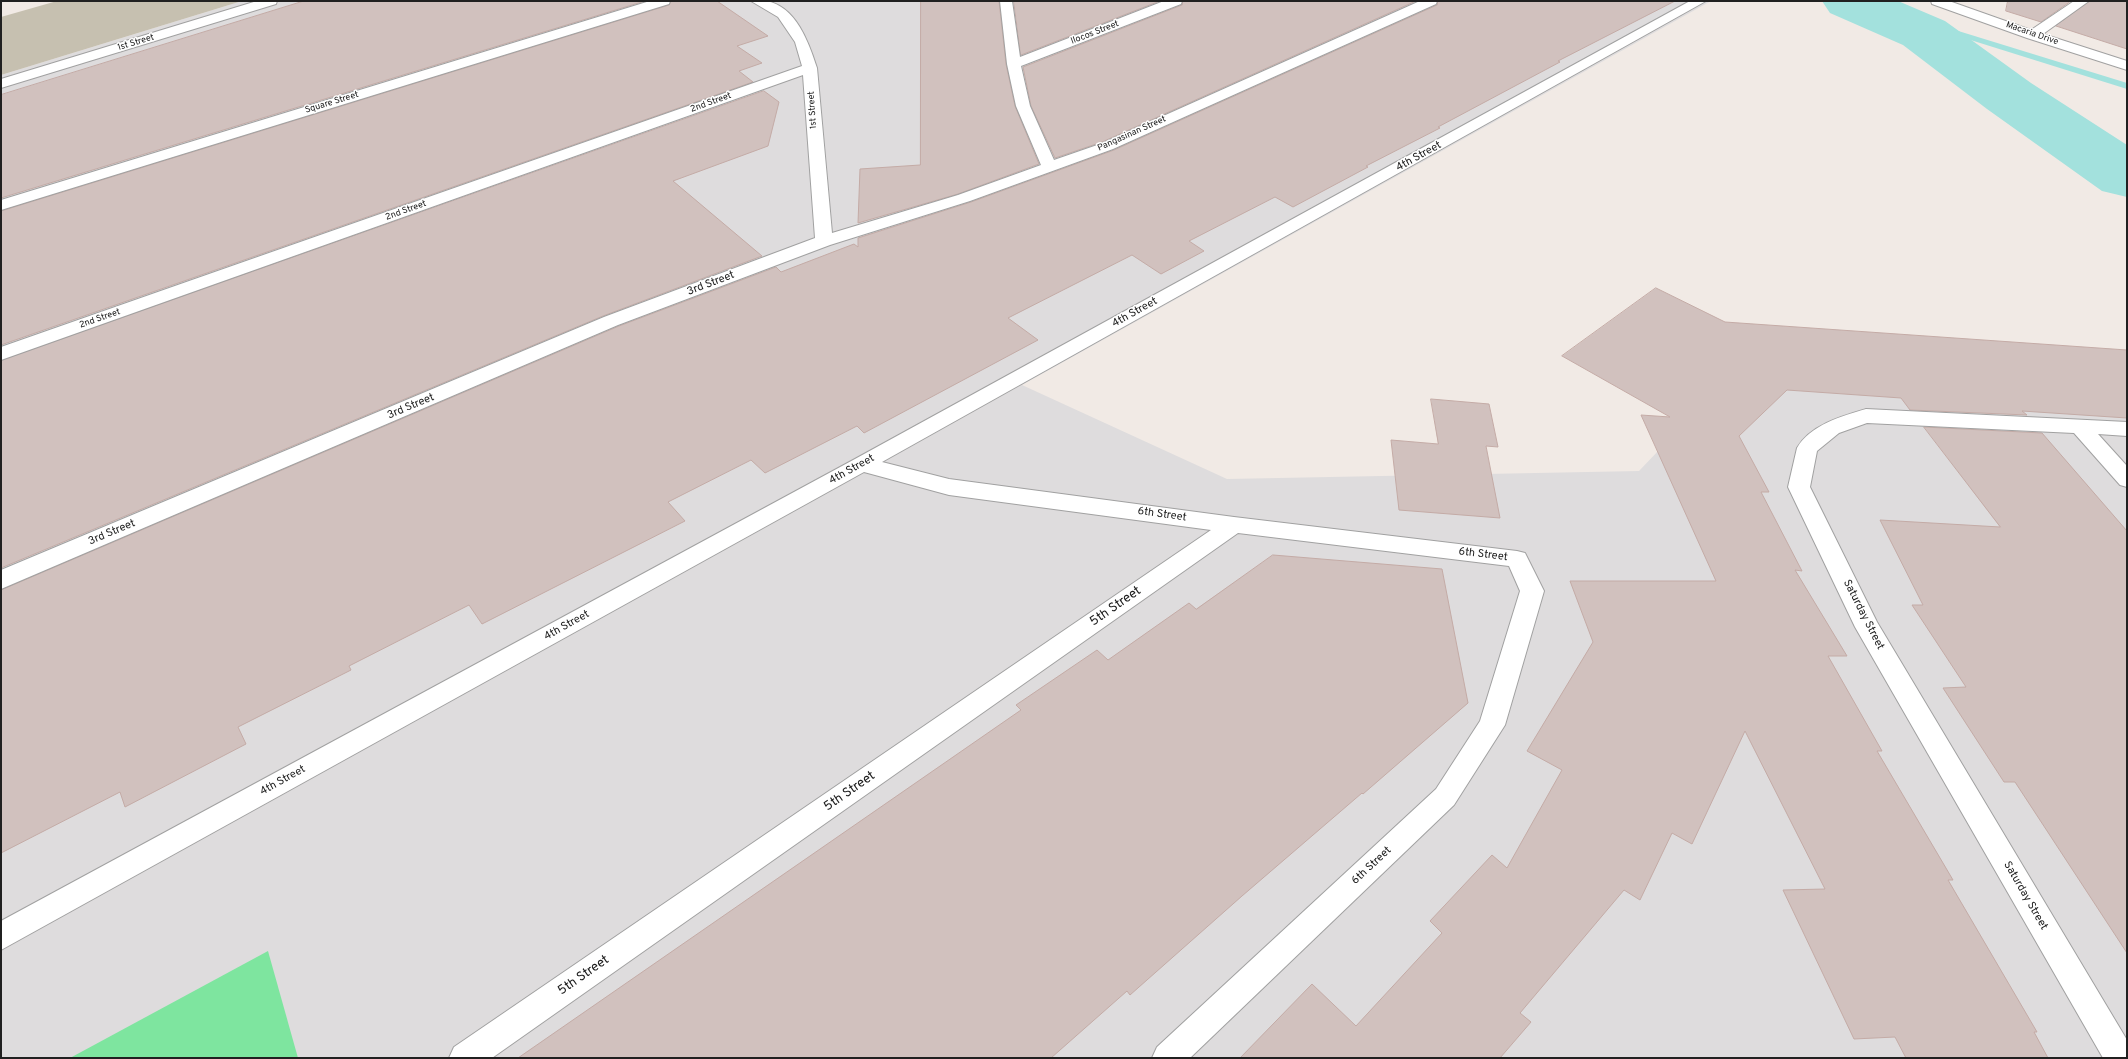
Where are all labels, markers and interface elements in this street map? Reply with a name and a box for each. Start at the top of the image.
street label: Ilocos Street [1069,19,1121,47]
street label: Macaria Drive [2004,20,2060,48]
street label: 1st Street [116,32,156,54]
street label: Square Street [304,90,360,116]
street label: 2nd Street [689,91,733,115]
street label: 1st Street [806,91,820,129]
street label: Pangasinan Street [1096,114,1168,154]
street label: 4th Street [1394,139,1444,175]
street label: 2nd Street [384,199,428,223]
street label: 3rd Street [685,269,737,299]
street label: 4th Street [1110,295,1160,331]
street label: 2nd Street [78,307,122,331]
street label: 3rd Street [386,391,436,423]
street label: 4th Street [827,452,877,488]
street label: 6th Street [1137,505,1187,525]
street label: 3rd Street [87,517,137,549]
street label: 6th Street [1458,545,1508,565]
street label: Saturday Street [1840,578,1886,652]
street label: 5th Street [1087,584,1145,630]
street label: 4th Street [542,608,592,644]
street label: 4th Street [258,763,308,799]
street label: 5th Street [821,769,879,815]
street label: 6th Street [1349,844,1395,888]
street label: Saturday Street [2000,859,2050,933]
street label: 5th Street [555,953,613,999]

